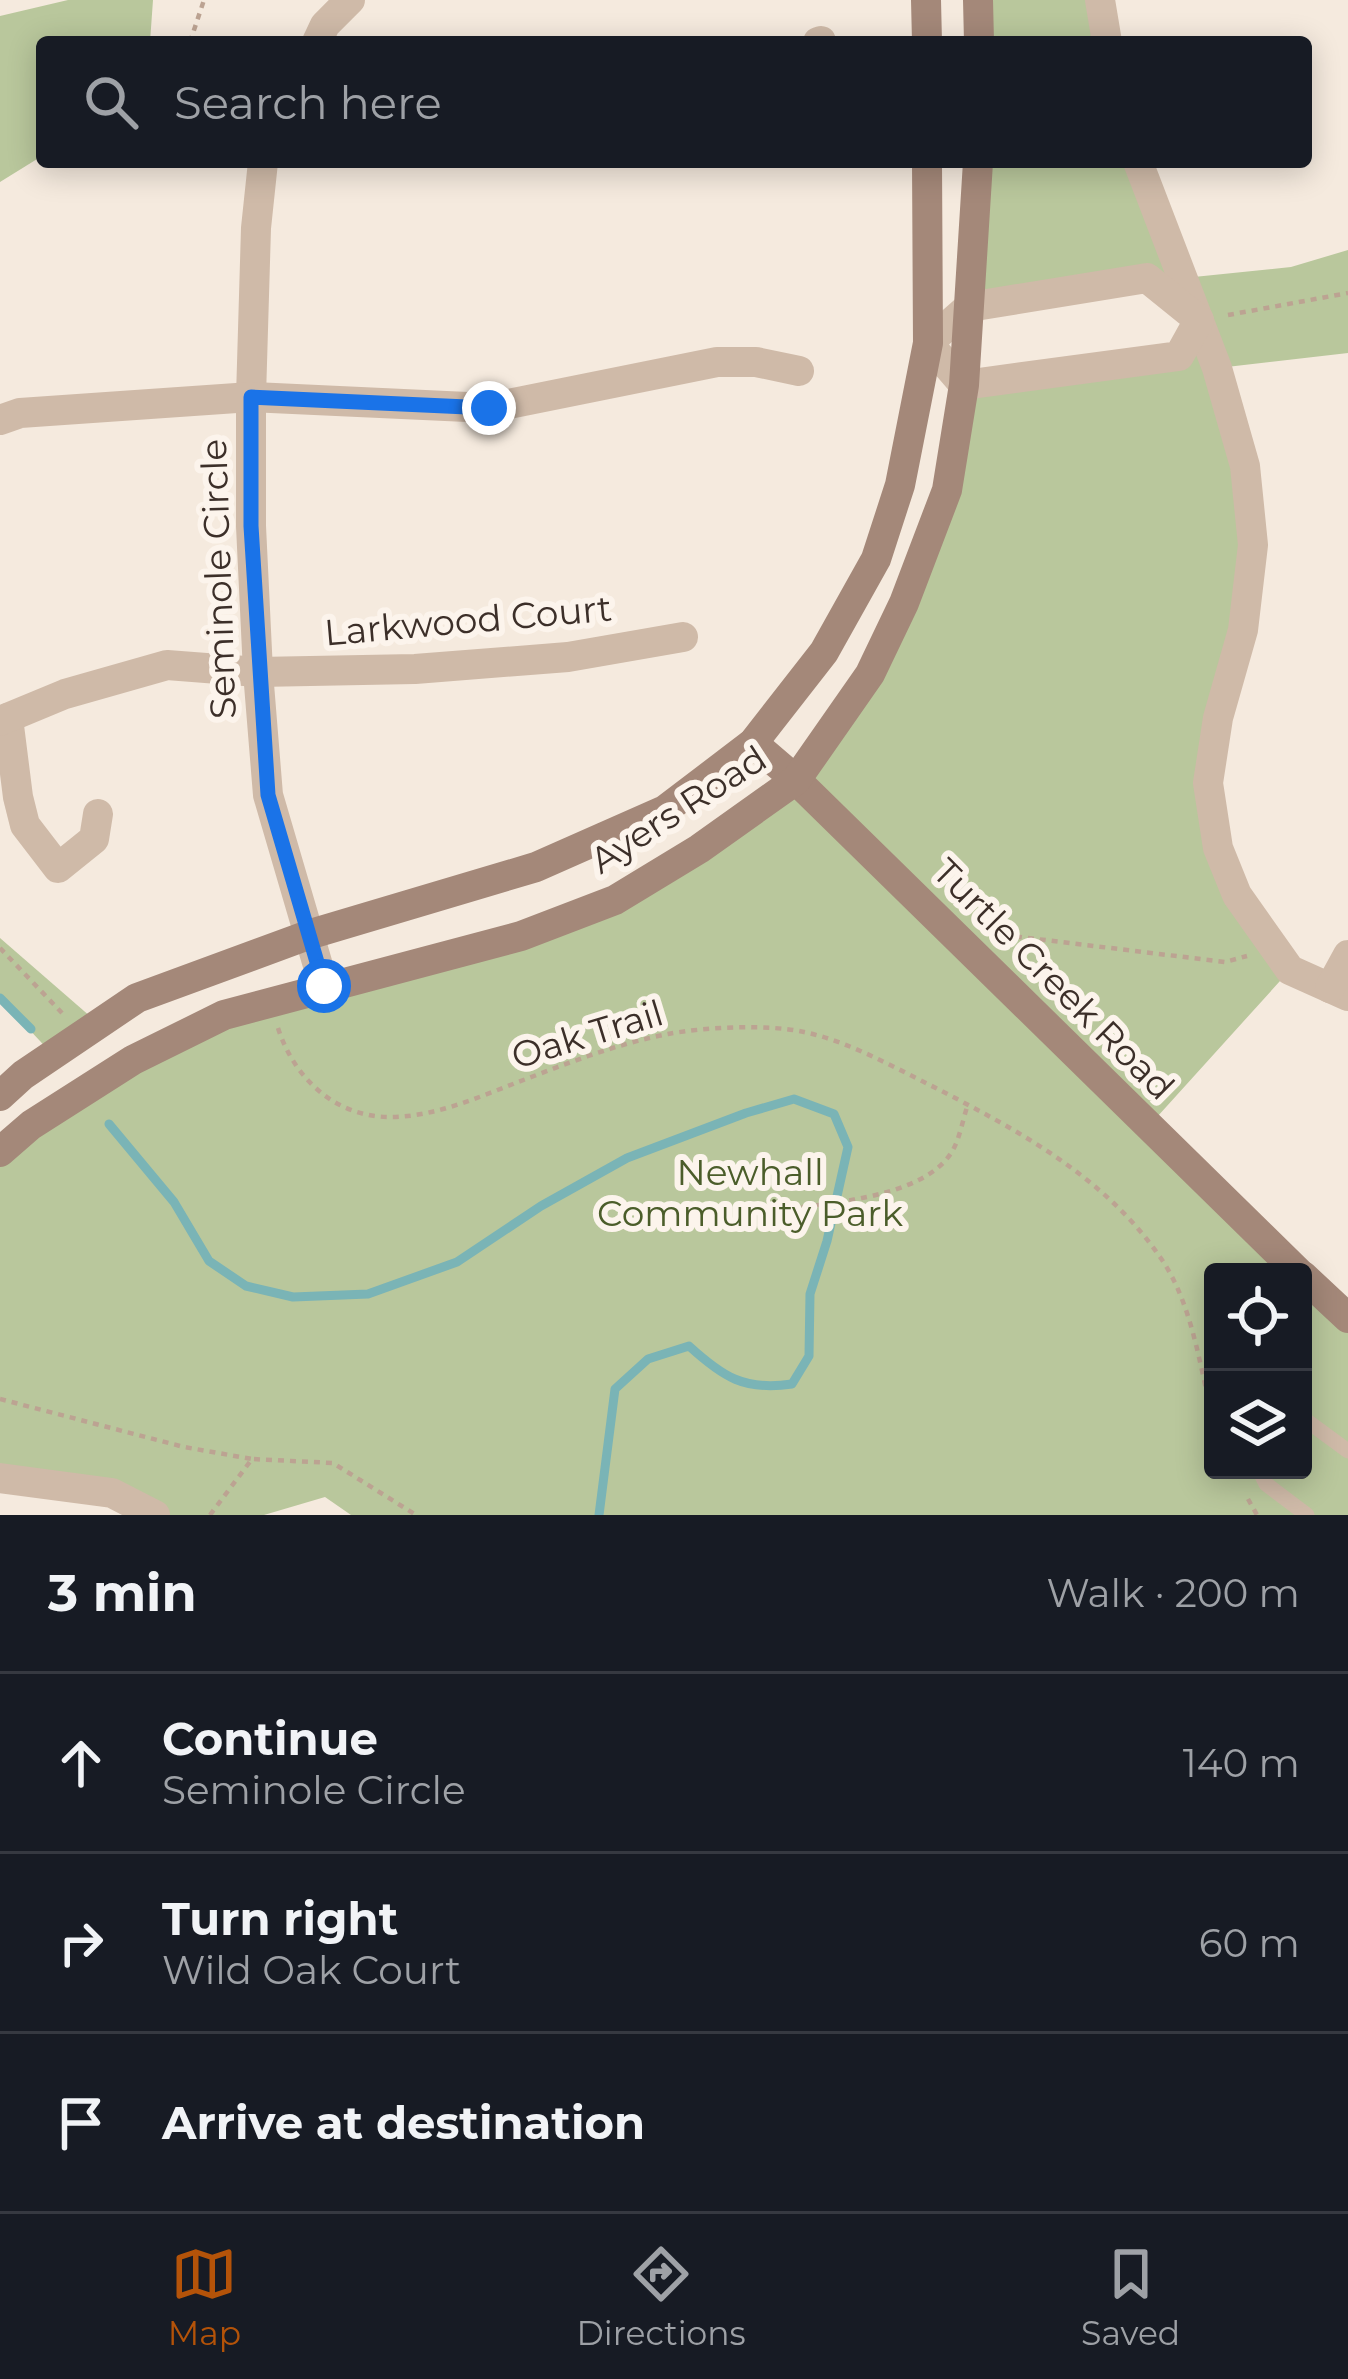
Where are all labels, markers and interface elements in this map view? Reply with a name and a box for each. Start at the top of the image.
search box [36,36,1312,168]
icon: search [78,69,144,135]
text: Search here [174,75,442,130]
route end [462,381,516,435]
street label: Seminole Circle [191,438,245,720]
street label: Larkwood Court [322,586,614,654]
street label: Ayers Road [582,736,774,882]
street label: Turtle Creek Road [924,849,1184,1109]
route start [297,959,351,1013]
street label: Oak Trail [506,990,668,1078]
park label: Newhall Community Park [597,1150,904,1235]
map controls [1204,1263,1312,1479]
button: locate [1204,1263,1312,1371]
button: layers [1204,1371,1312,1479]
text: 3 min [48,1562,197,1624]
text: Walk · 200 m [1046,1569,1300,1617]
text: Continue [162,1711,378,1766]
icon: ahead [48,1730,114,1796]
text: 140 m [1183,1739,1300,1787]
text: Seminole Circle [162,1766,465,1814]
text: Turn right [162,1891,398,1946]
icon: right [48,1910,114,1976]
text: 60 m [1199,1919,1300,1967]
text: Wild Oak Court [162,1946,461,1994]
icon: arrive [48,2090,114,2156]
text: Arrive at destination [162,2095,645,2150]
tab: Map [168,2241,241,2353]
tab: Directions [577,2241,746,2353]
tab: Saved [1081,2241,1180,2353]

